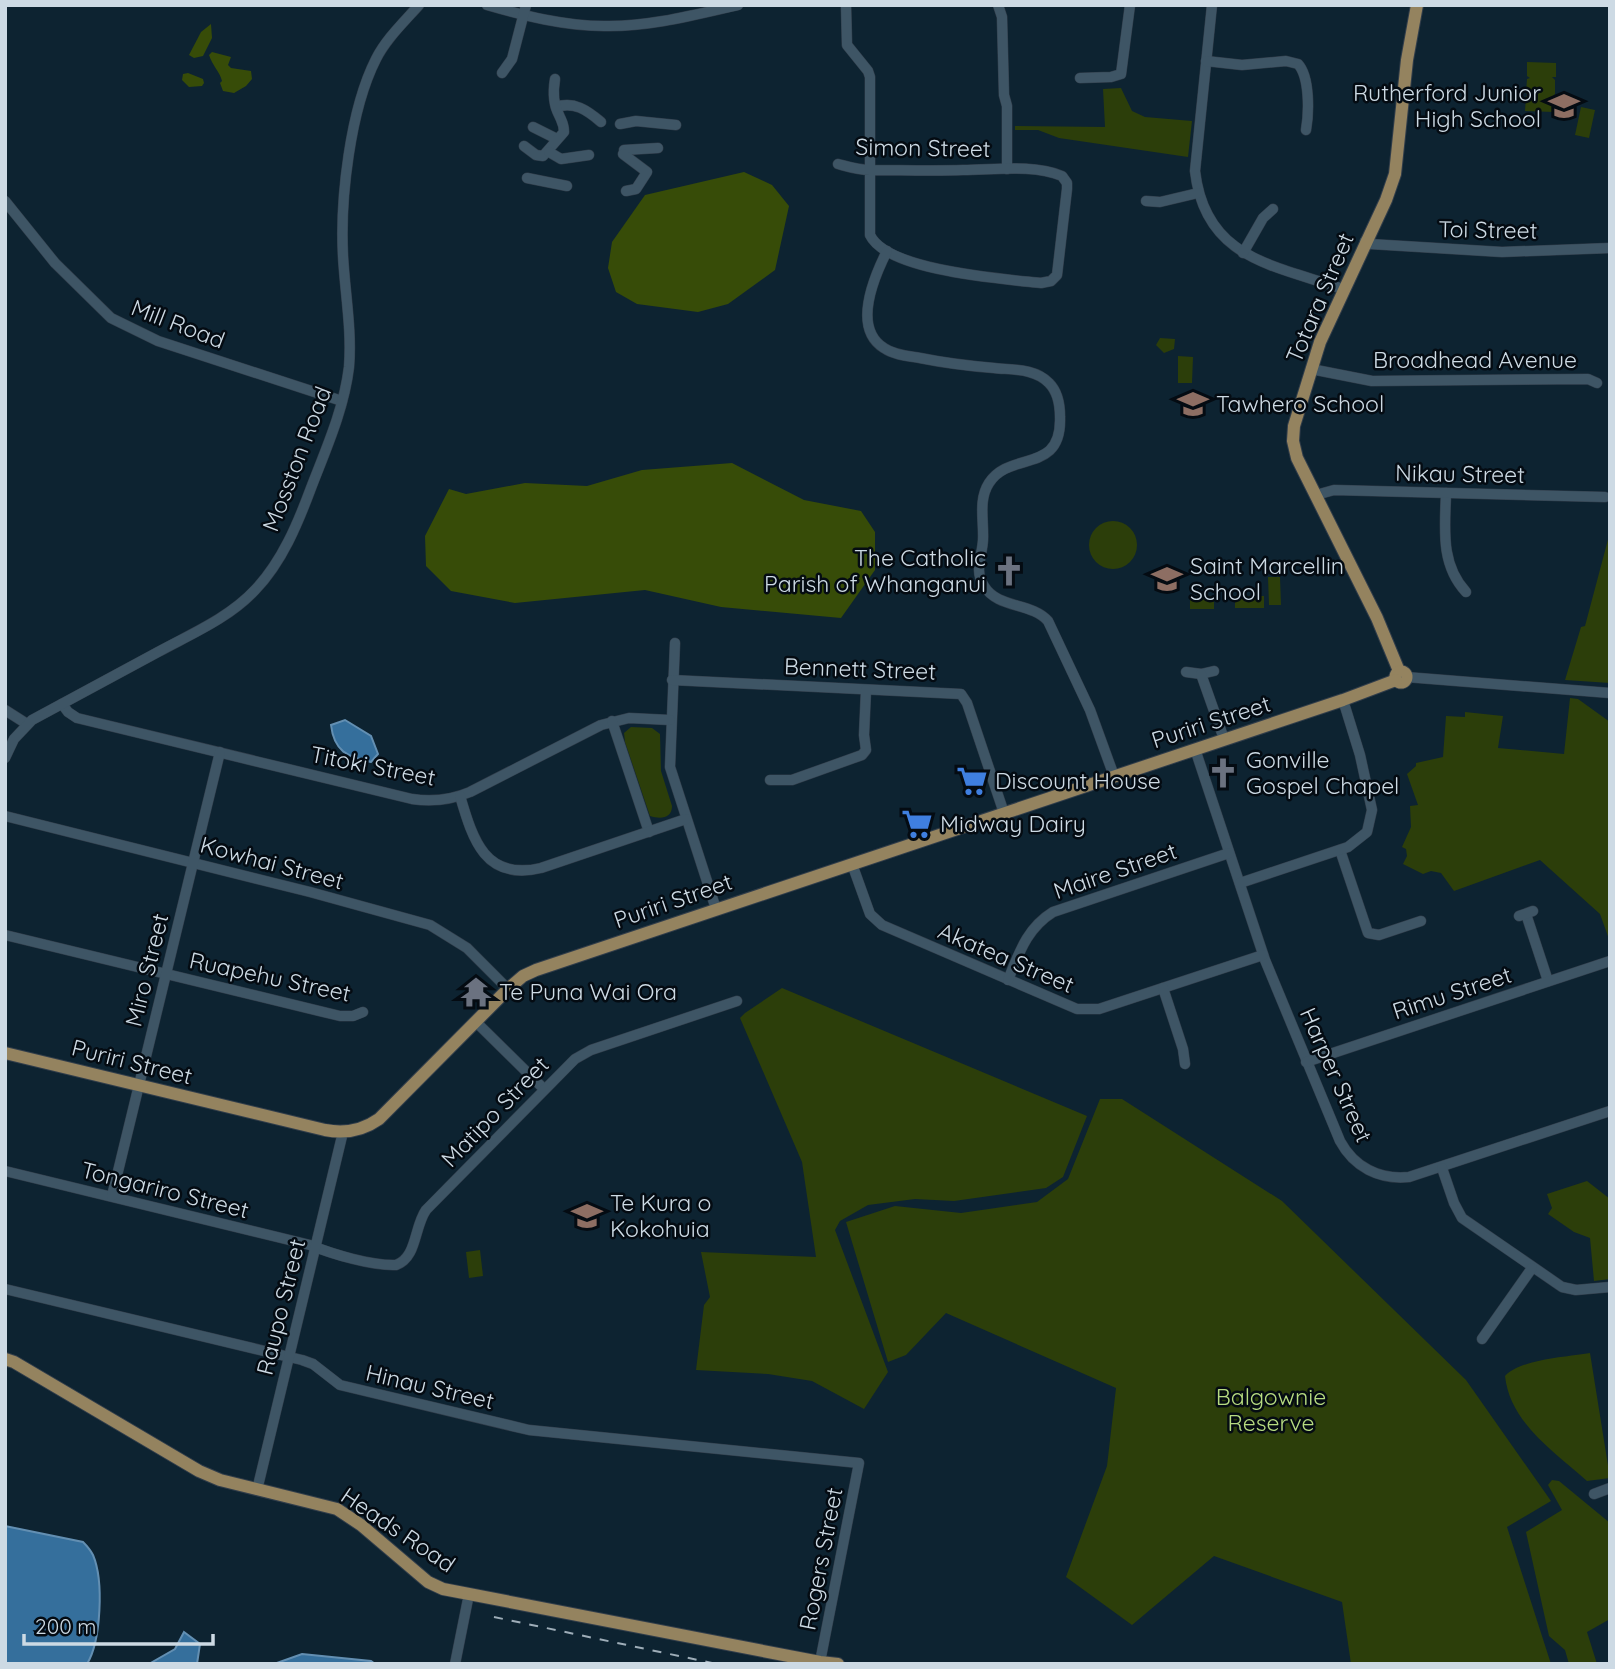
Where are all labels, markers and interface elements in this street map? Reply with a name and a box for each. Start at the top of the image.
place label: Rutherford Junior High School [1353,78,1541,133]
school or university icon: Rutherford Junior High School [1547,89,1581,123]
street label: Simon Street [855,132,991,163]
street label: Toi Street [1438,214,1538,245]
street label: Totara Street [1279,228,1360,367]
street label: Mill Road [127,292,229,355]
street label: Broadhead Avenue [1373,345,1577,374]
street label: Mosston Road [256,382,337,535]
school or university icon: Tawhero School [1176,387,1210,421]
place label: Tawhero School [1216,389,1384,418]
street label: Nikau Street [1395,458,1525,489]
place label: The Catholic Parish of Whanganui [764,543,986,598]
place label: Saint Marcellin School [1190,551,1344,606]
church icon: The Catholic Parish of Whanganui [992,554,1026,588]
school or university icon: Saint Marcellin School [1150,562,1184,596]
street label: Bennett Street [783,651,937,686]
street label: Puriri Street [1148,689,1274,754]
street label: Titoki Street [308,739,438,792]
place label: Gonville Gospel Chapel [1246,745,1399,800]
church icon: Gonville Gospel Chapel [1206,756,1240,790]
supermarket icon: Discount House [955,764,989,798]
place label: Discount House [995,766,1161,795]
supermarket icon: Midway Dairy [900,807,934,841]
place label: Midway Dairy [940,809,1086,838]
street label: Kowhai Street [197,829,347,896]
street label: Maire Street [1049,836,1180,905]
street label: Puriri Street [610,867,736,934]
street label: Miro Street [118,910,175,1029]
street label: Akatea Street [934,916,1079,999]
street label: Ruapehu Street [187,945,354,1008]
street label: Rimu Street [1389,960,1515,1025]
temple icon: Te Puna Wai Ora [459,975,493,1009]
place label: Te Puna Wai Ora [499,977,677,1006]
street label: Harper Street [1294,1003,1379,1147]
street label: Puriri Street [69,1033,196,1091]
street label: Matipo Street [435,1050,555,1173]
street label: Tongariro Street [78,1155,252,1224]
place label: Te Kura o Kokohuia [610,1188,711,1243]
school or university icon: Te Kura o Kokohuia [570,1199,604,1233]
street label: Raupo Street [250,1236,311,1378]
street label: Hinau Street [363,1358,497,1415]
park label: Balgownie Reserve [1216,1382,1326,1437]
street label: Heads Road [336,1481,461,1578]
street label: Rogers Street [792,1485,849,1633]
scale bar [24,1602,214,1646]
text: 200 m [35,1613,97,1639]

